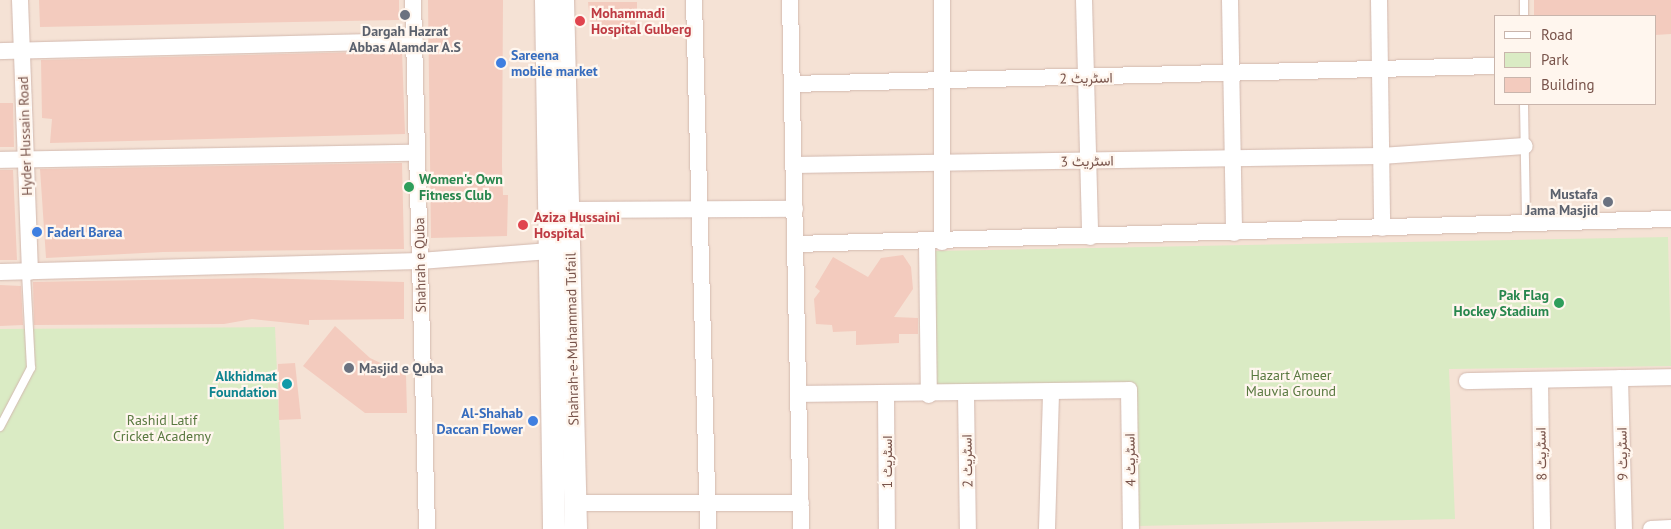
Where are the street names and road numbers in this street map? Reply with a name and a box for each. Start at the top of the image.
street label: اسٹریٹ 2 [1059,69,1113,87]
street label: Hyder Hussain Road [15,76,35,196]
street label: اسٹریٹ 3 [1060,152,1114,170]
street label: Shahrah e Quba [411,217,429,313]
street label: Shahrah-e-Muhammad Tufail [562,252,582,426]
street label: اسٹریٹ 8 [1532,427,1550,481]
street label: اسٹریٹ 9 [1613,427,1631,481]
street label: اسٹریٹ 4 [1121,433,1139,487]
street label: اسٹریٹ 2 [958,434,976,488]
street label: اسٹریٹ 1 [879,435,895,489]

